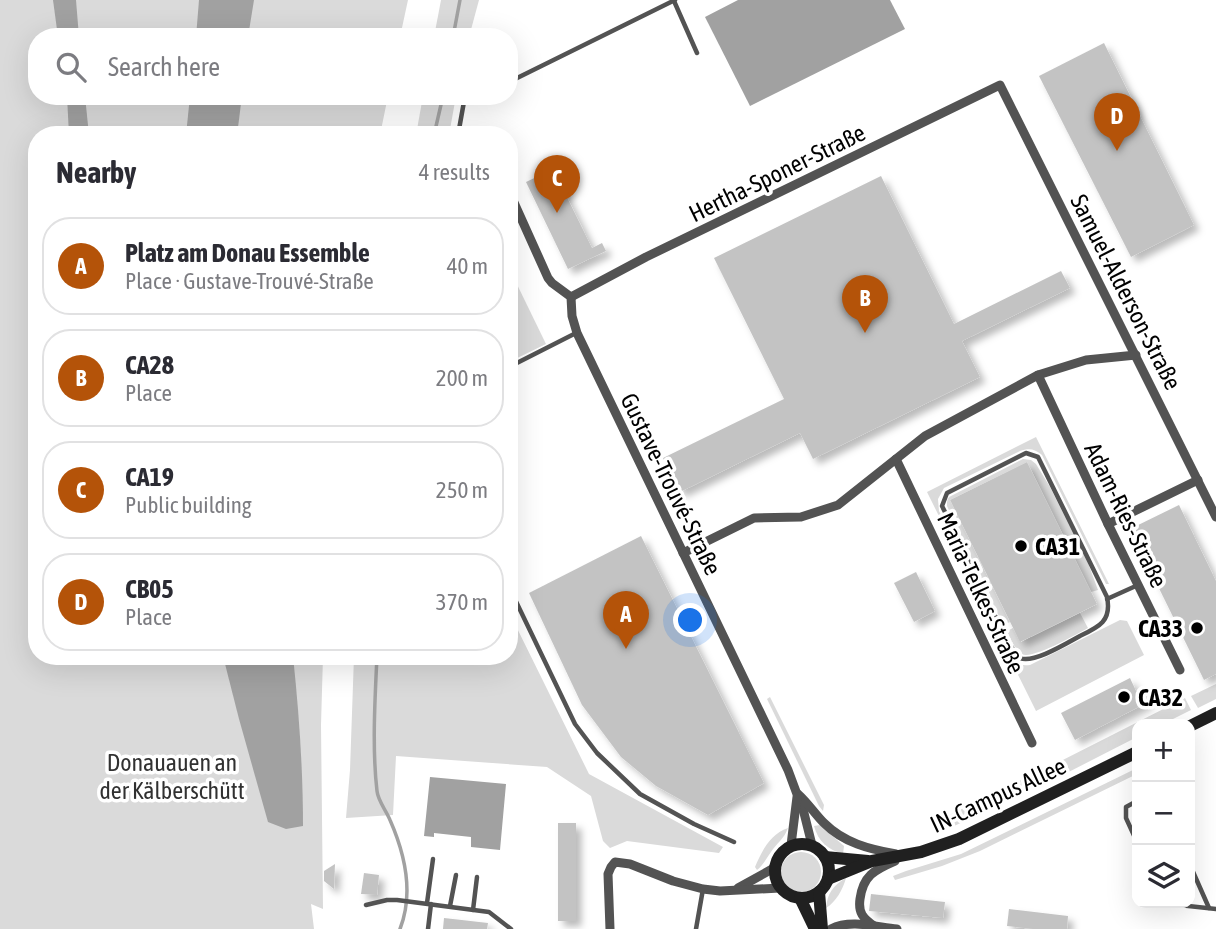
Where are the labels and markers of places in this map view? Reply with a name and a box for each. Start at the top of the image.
pin: D [1094,93,1140,151]
pin: C [534,155,580,213]
pin: B [842,275,888,333]
place label: CA31 [1035,533,1080,560]
marker: CA31 [1013,538,1029,554]
pin: A [603,591,649,649]
place label: CA33 [1138,615,1183,642]
marker: CA33 [1189,620,1205,636]
place label: CA32 [1138,684,1183,711]
marker: CA32 [1116,689,1132,705]

